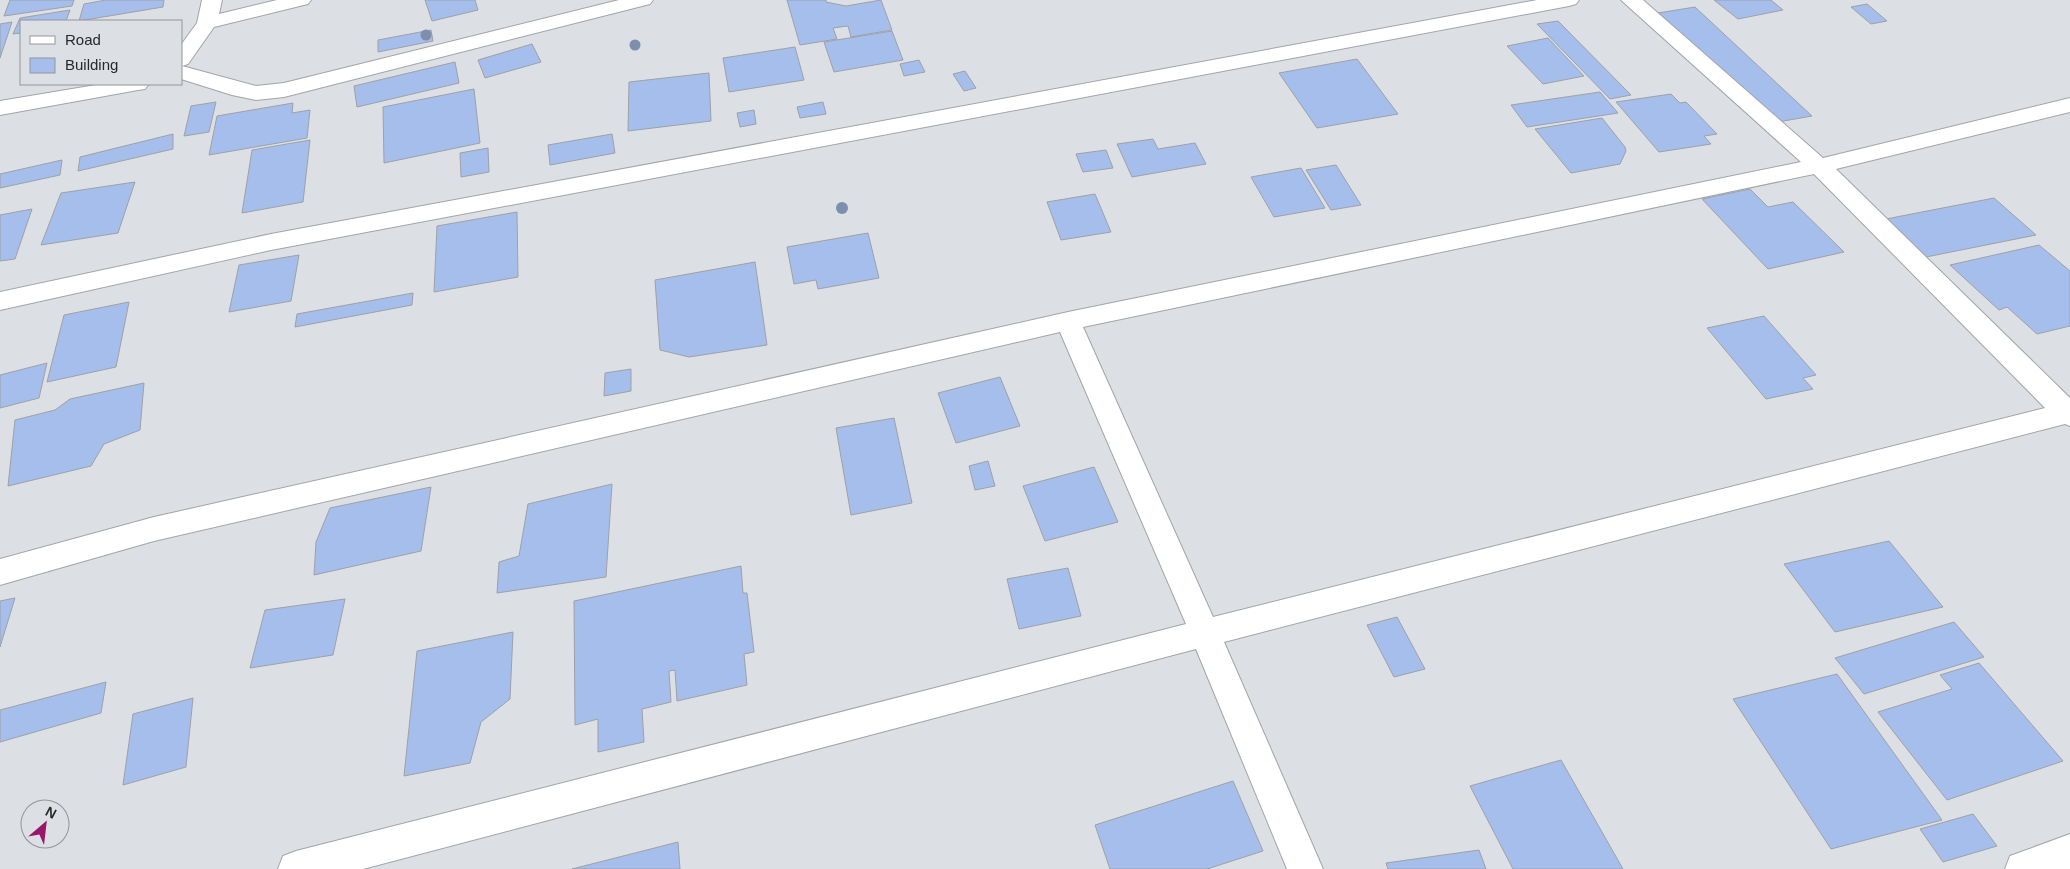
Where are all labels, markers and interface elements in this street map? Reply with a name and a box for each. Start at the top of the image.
legend [20,20,182,85]
text: Road [65,31,101,48]
text: Building [65,56,118,73]
north arrow [20,799,70,849]
text: N [43,803,59,822]

